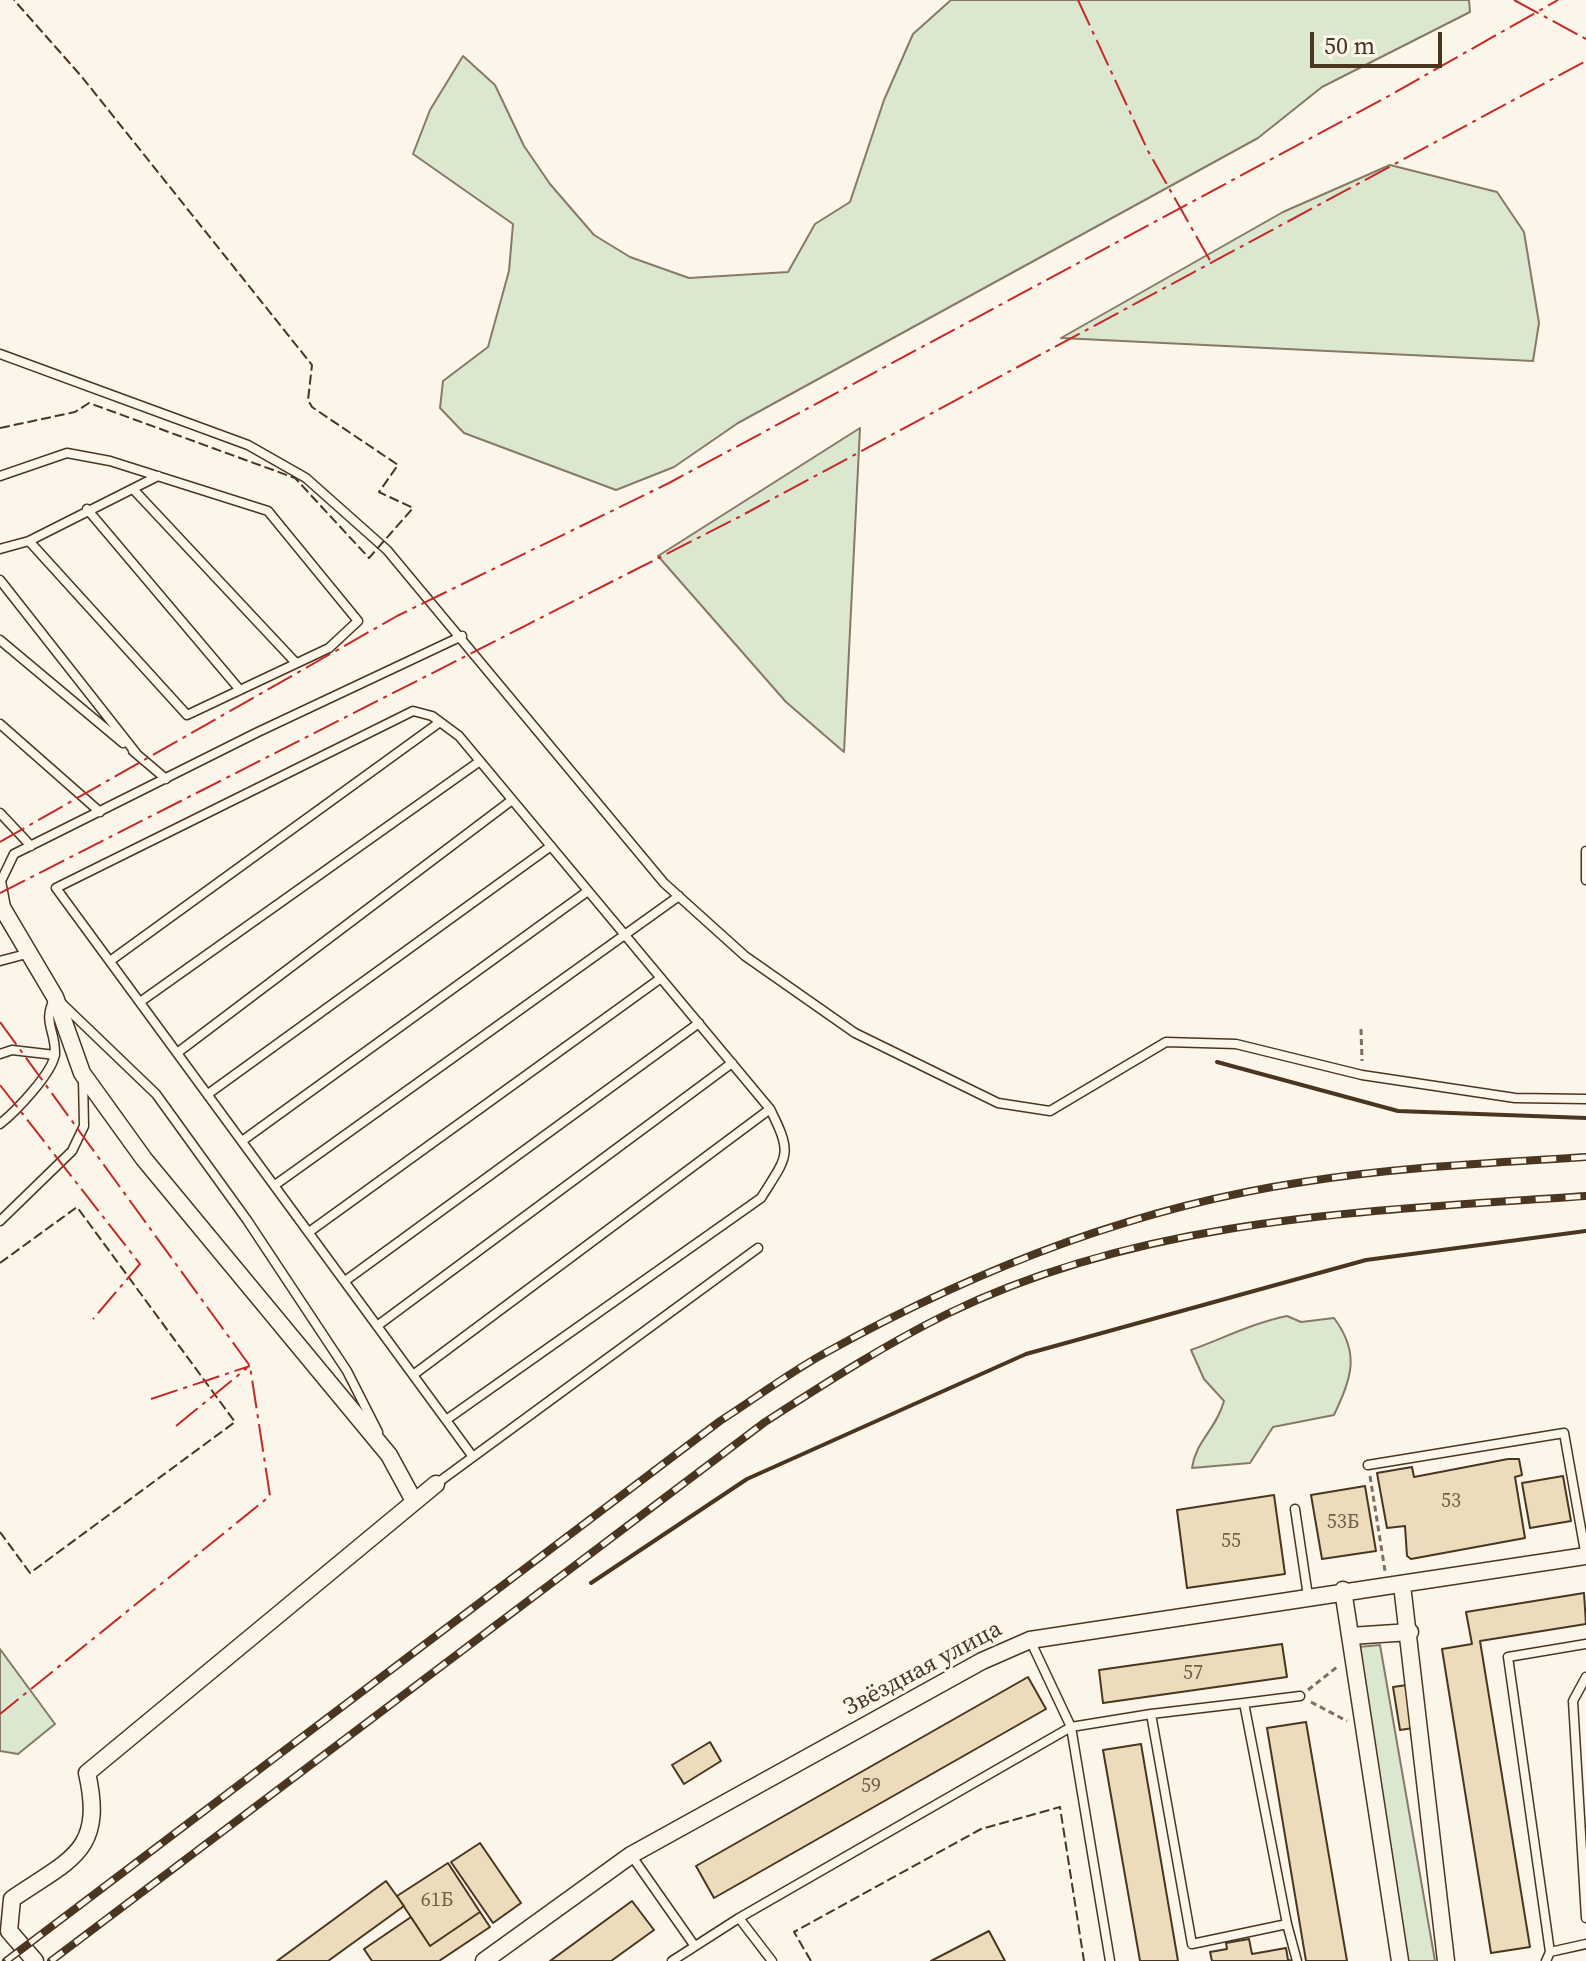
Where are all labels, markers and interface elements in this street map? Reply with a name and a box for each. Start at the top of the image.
scale bar [1314,16,1446,66]
text: 50 m [1324,29,1375,62]
house number: 53 [1441,1490,1461,1514]
house number: 53Б [1327,1511,1359,1535]
house number: 55 [1221,1530,1241,1554]
street label: Звёздная улица [839,1615,1007,1723]
house number: 57 [1183,1662,1203,1686]
house number: 59 [861,1775,881,1799]
house number: 61Б [421,1889,453,1913]

